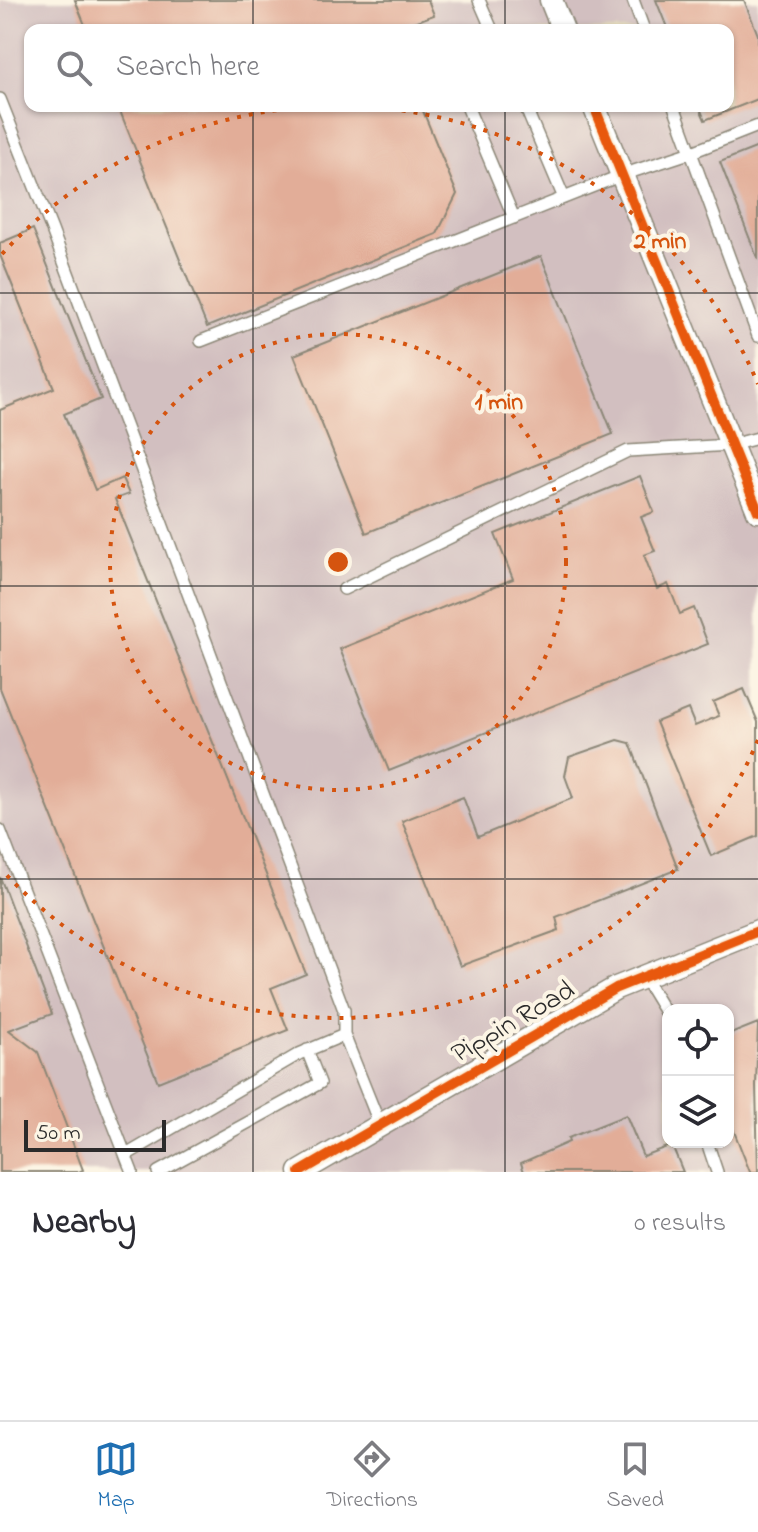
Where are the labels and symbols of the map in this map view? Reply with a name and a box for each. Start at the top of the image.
text: 2 min [633,225,687,260]
text: 1 min [475,386,523,421]
centre of rings [324,548,352,576]
street label: Pippin Road [444,971,583,1075]
scale bar [24,1116,166,1152]

